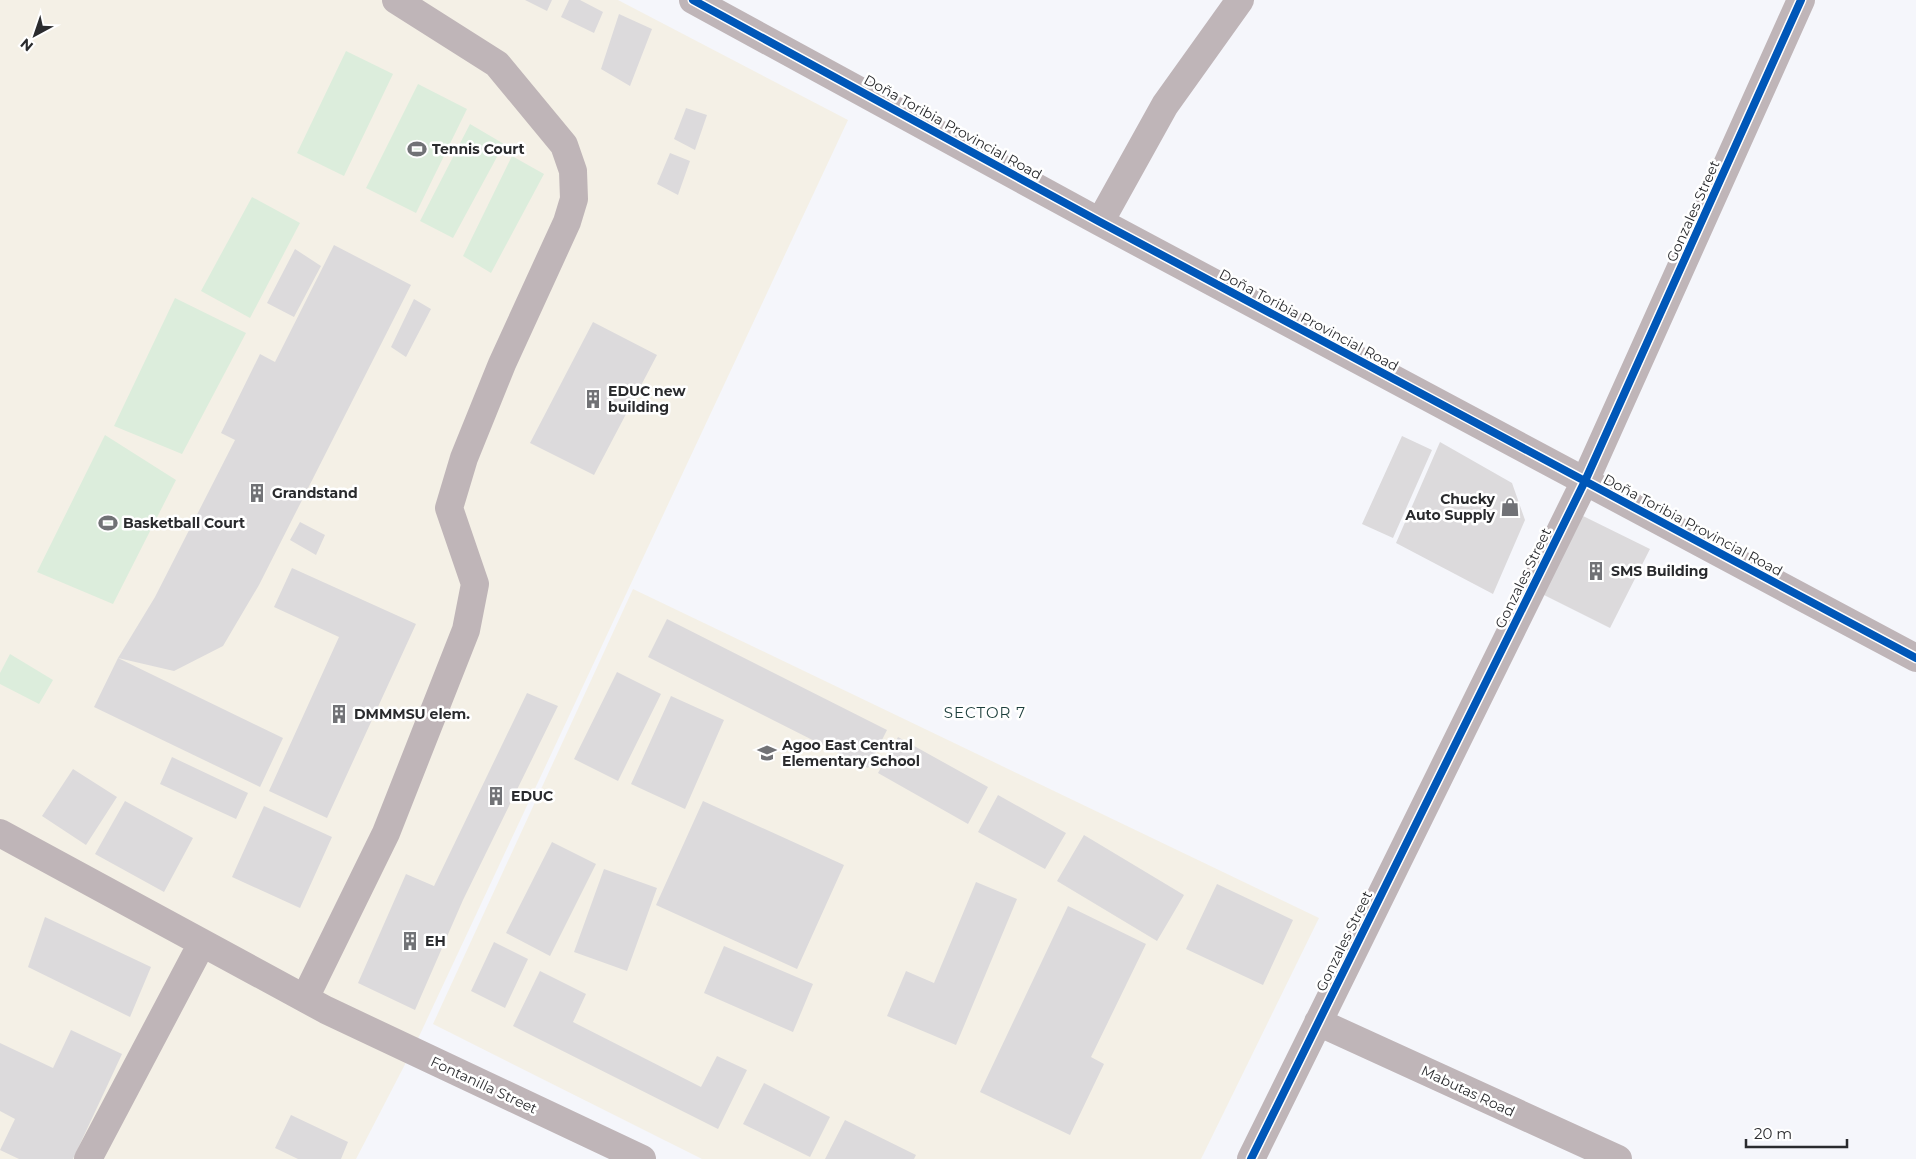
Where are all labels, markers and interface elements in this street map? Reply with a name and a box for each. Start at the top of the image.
north arrow [10,10,60,60]
text: N [17,34,37,55]
street label: Doña Toribia Provincial Road [861,70,1045,184]
sports icon: Tennis Court [406,138,428,160]
place label: Tennis Court [432,140,525,158]
street label: Gonzales Street [1663,157,1724,265]
street label: Doña Toribia Provincial Road [1216,265,1402,375]
place label: EDUC new building [608,382,687,416]
building icon: EDUC new building [582,388,604,410]
street label: Doña Toribia Provincial Road [1600,470,1786,580]
building icon: Grandstand [246,482,268,504]
place label: Grandstand [272,484,358,502]
place label: Chucky Auto Supply [1404,490,1496,524]
shop icon: Chucky Auto Supply [1499,496,1521,518]
sports icon: Basketball Court [97,512,119,534]
place label: Basketball Court [123,514,245,532]
street label: Gonzales Street [1491,525,1555,631]
building icon: SMS Building [1585,560,1607,582]
place label: SMS Building [1611,562,1708,580]
building icon: DMMMSU elem. [328,703,350,725]
district label: SECTOR 7 [944,703,1026,722]
place label: DMMMSU elem. [354,705,470,723]
place label: Agoo East Central Elementary School [781,736,920,770]
school or university icon: Agoo East Central Elementary School [756,742,778,764]
building icon: EDUC [485,785,507,807]
place label: EDUC [511,787,553,805]
street label: Gonzales Street [1312,888,1376,994]
building icon: EH [399,930,421,952]
place label: EH [425,932,446,950]
street label: Fontanilla Street [428,1052,540,1118]
street label: Mabutas Road [1418,1061,1518,1121]
scale bar [1746,1116,1847,1148]
text: 20 m [1754,1124,1792,1143]

